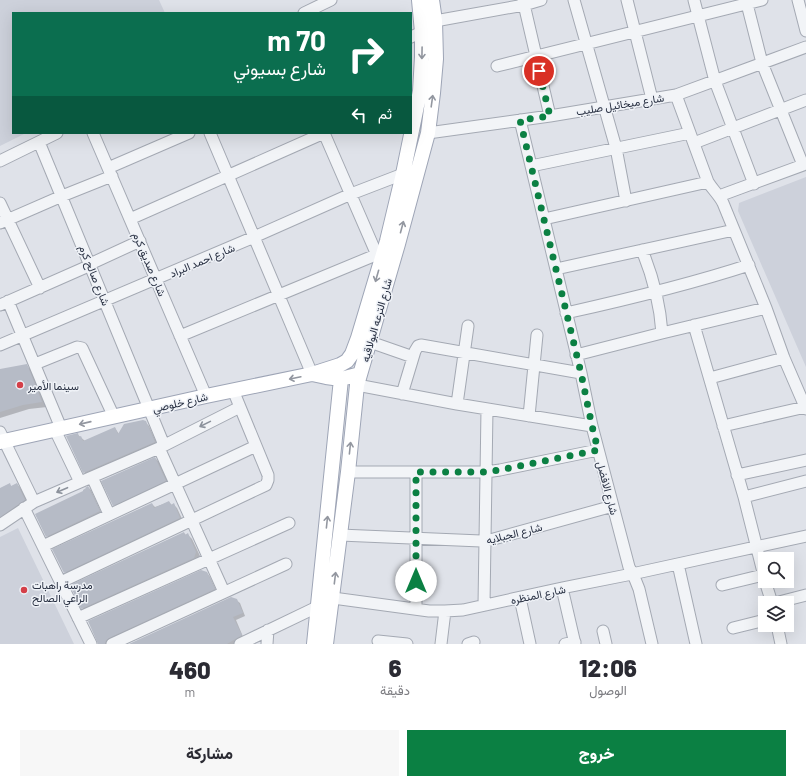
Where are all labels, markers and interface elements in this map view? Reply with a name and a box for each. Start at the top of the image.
text: 70 m [267,23,326,57]
icon: right [340,28,392,80]
one-way arrow [418,46,426,59]
pin [522,54,556,88]
text: شارع بسيوني [233,57,326,79]
icon: arrive [528,60,550,82]
street label: شارع ميخائيل صليب [575,91,665,119]
one-way arrow [428,95,436,108]
icon: left [348,104,370,126]
text: ثم [378,104,392,122]
one-way arrow [399,221,406,234]
street label: شارع صديق كرم [129,230,169,299]
street label: شارع احمد البراد [167,240,238,281]
street label: شارع صالح كرم [75,243,113,308]
one-way arrow [372,269,380,282]
street label: شارع الترعه البولاقيه [358,276,396,364]
one-way arrow [288,374,301,382]
place label: سينما الأمير [27,379,79,393]
marker: سينما الأمير [15,380,25,390]
street label: شارع خلوصي [151,389,210,419]
one-way arrow [79,419,92,427]
one-way arrow [200,421,212,429]
one-way arrow [346,442,354,455]
street label: شارع الافضل [593,460,621,517]
one-way arrow [56,487,68,494]
one-way arrow [323,516,331,529]
street label: شارع الجبلايه [485,520,544,548]
map controls [758,552,794,632]
button: search [758,552,794,588]
position arrow [395,560,437,602]
one-way arrow [331,571,339,584]
place label: مدرسة راهبات الراعي الصالح [32,578,93,608]
street label: شارع المنظره [509,582,567,608]
marker: مدرسة راهبات الراعي الصالح [19,585,29,595]
button: layers [758,596,794,632]
text: 6 [388,653,401,682]
text: 12:06 [579,653,637,682]
text: 460 [169,655,211,684]
text: دقيقة [380,682,410,698]
text: الوصول [589,682,627,698]
text: m [185,684,195,700]
button: مشاركة [20,730,399,776]
button: خروج [407,730,786,776]

